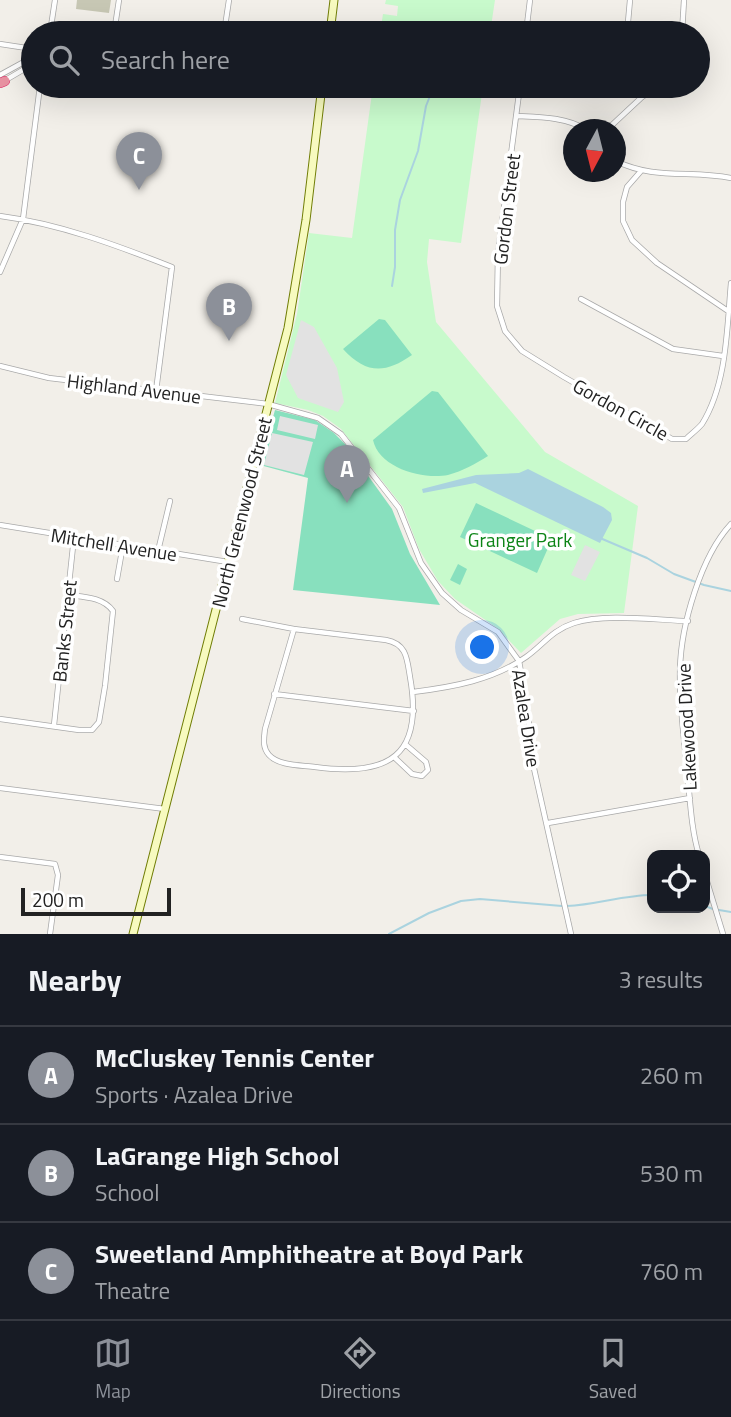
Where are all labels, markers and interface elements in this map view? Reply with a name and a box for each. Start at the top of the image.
search box [21,21,710,98]
text: Search here [101,40,230,79]
icon: search [45,41,83,79]
north arrow [563,119,626,182]
pin: C [116,132,162,190]
street label: Gordon Street [485,152,527,266]
pin: B [206,283,252,341]
street label: Highland Avenue [65,365,203,411]
street label: Gordon Circle [568,371,674,447]
street label: North Greenwood Street [203,413,279,610]
pin: A [324,445,370,503]
street label: Mitchell Avenue [49,520,179,568]
park label: Granger Park [468,525,572,554]
street label: Banks Street [44,578,84,684]
your location [465,630,499,664]
street label: Lakewood Drive [668,663,704,791]
street label: Azalea Drive [505,667,549,769]
map controls [647,850,710,913]
button: locate [647,850,710,913]
scale bar [21,885,172,917]
text: 200 m [32,885,84,914]
text: Nearby [28,957,121,1003]
text: 3 results [619,962,703,997]
text: McCluskey Tennis Center [95,1038,374,1077]
text: A [44,1058,58,1093]
text: 260 m [640,1058,703,1093]
text: Sports · Azalea Drive [95,1077,293,1112]
text: LaGrange High School [95,1136,340,1175]
text: B [44,1156,58,1191]
text: 530 m [640,1156,703,1191]
text: School [95,1175,159,1210]
text: Sweetland Amphitheatre at Boyd Park [95,1234,523,1273]
text: C [45,1254,57,1289]
text: 760 m [640,1254,703,1289]
text: Theatre [95,1273,170,1308]
tab: Map [94,1334,132,1405]
tab: Directions [320,1334,401,1405]
tab: Saved [589,1334,637,1405]

